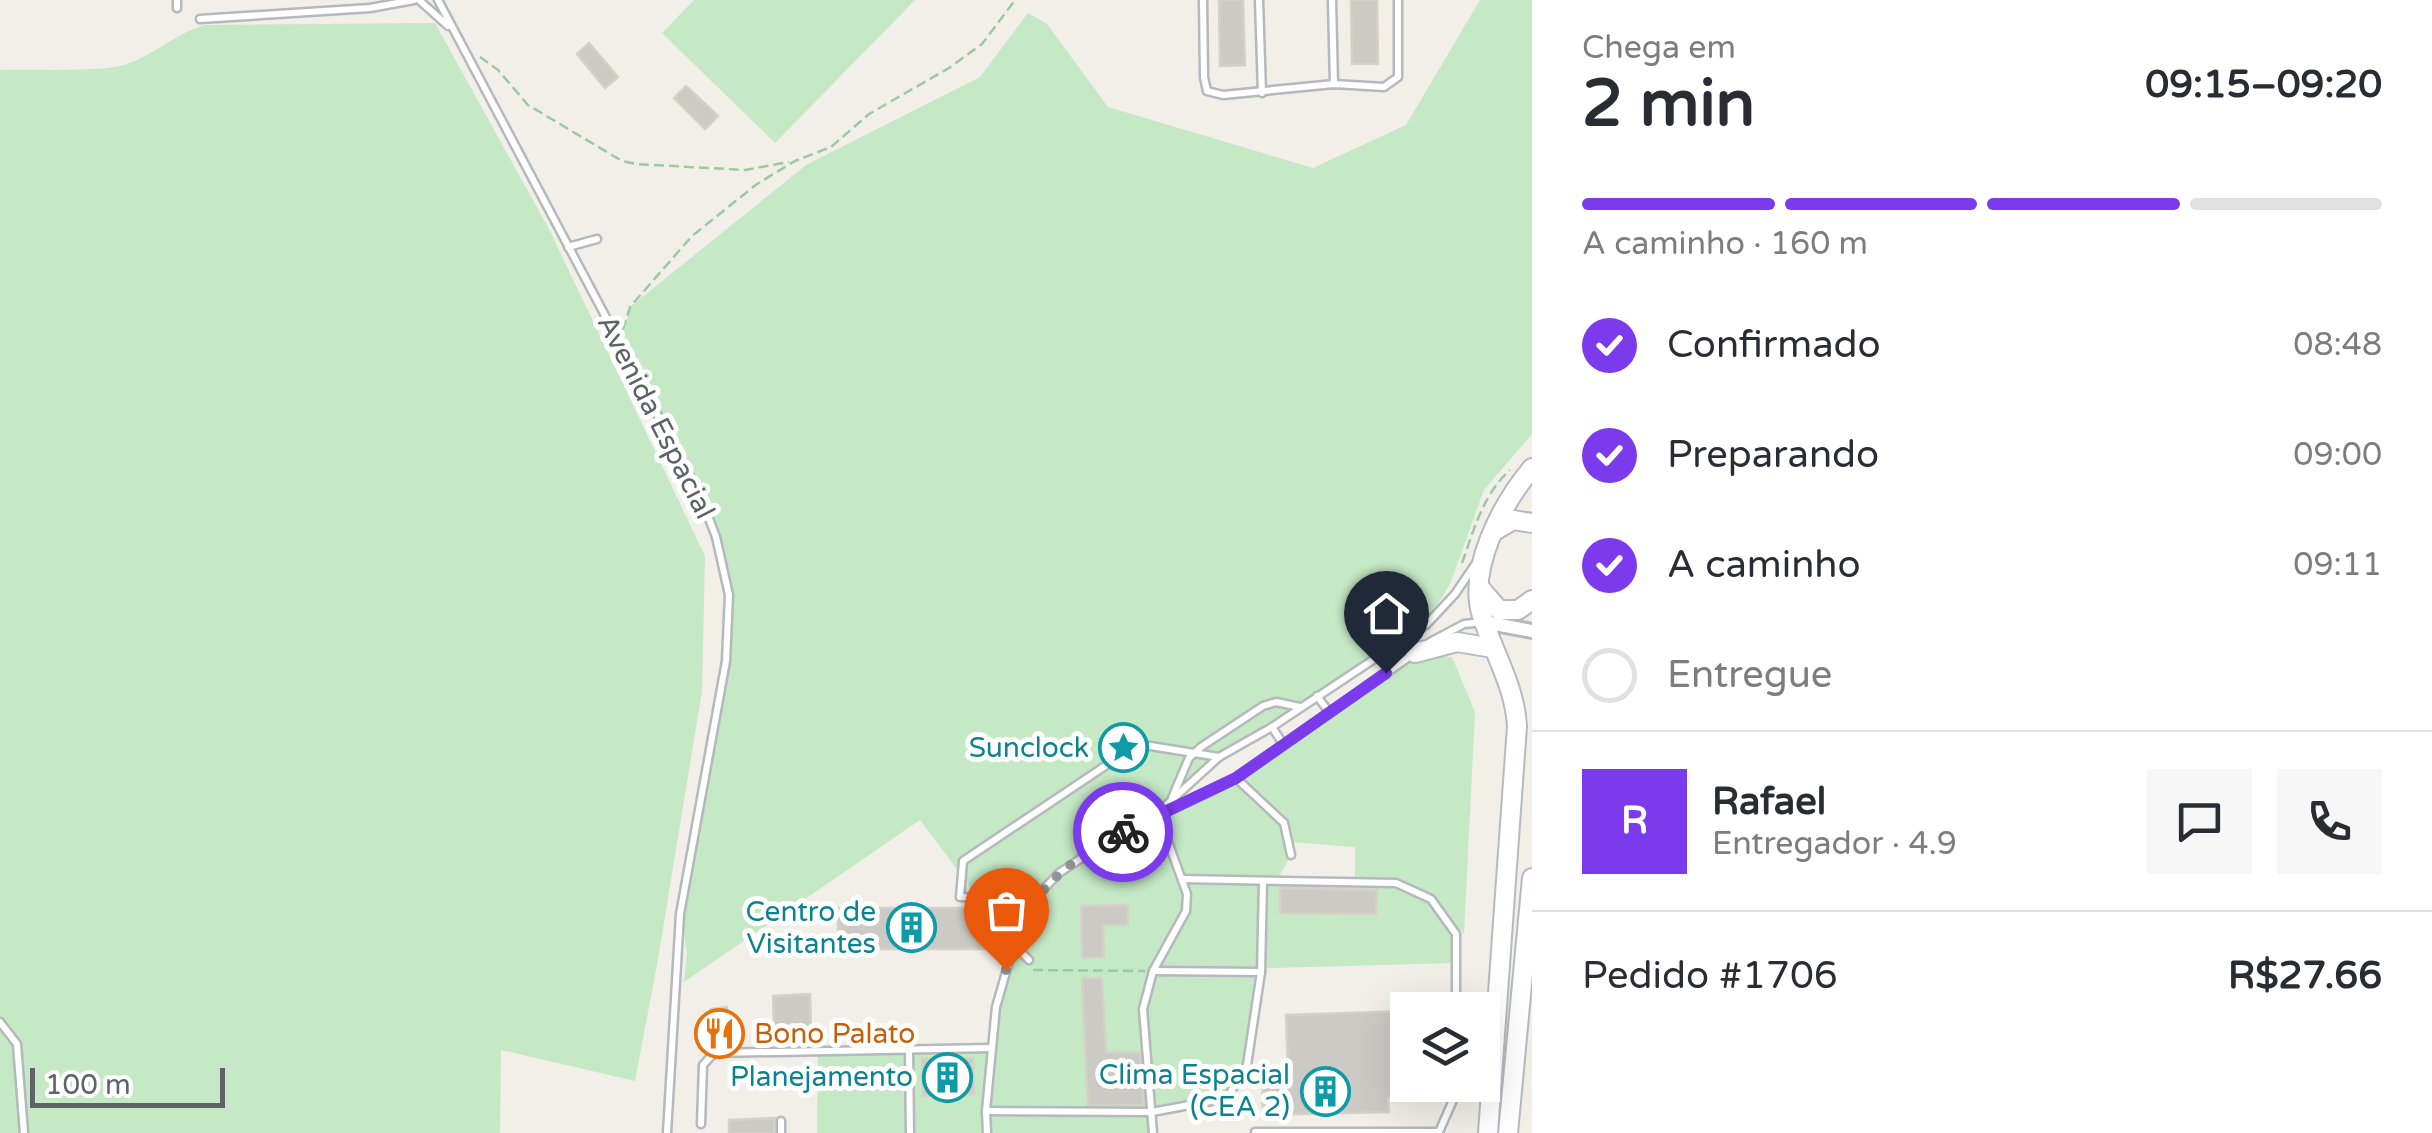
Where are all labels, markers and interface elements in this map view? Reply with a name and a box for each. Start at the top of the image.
text: Chega em [1582,29,1736,67]
text: 09:15–09:20 [2145,62,2382,108]
text: 2 min [1582,65,1755,144]
text: A caminho · 160 m [1582,225,1868,263]
street label: Avenida Espacial [590,309,722,525]
icon: check [1582,318,1637,373]
text: Confirmado [1667,322,1881,368]
text: 08:48 [2293,326,2382,364]
icon: check [1582,428,1637,483]
text: Preparando [1667,432,1879,478]
text: 09:00 [2293,436,2382,474]
icon: check [1582,538,1637,593]
text: A caminho [1667,542,1861,588]
text: 09:11 [2293,546,2382,584]
pin [1344,571,1429,674]
icon: home [1359,586,1414,641]
text: Entregue [1667,652,1832,698]
place icon: Sunclock [1098,722,1150,774]
place label: Sunclock [969,731,1089,765]
button: chat [2147,769,2252,874]
button: phone [2277,769,2382,874]
text: Rafael [1712,779,1826,825]
courier [1073,782,1173,882]
text: R [1621,798,1648,844]
icon: bike [1096,805,1151,860]
text: Entregador · 4.9 [1712,825,1957,863]
pin [964,868,1049,971]
icon: bag [979,883,1034,938]
place label: Centro de Visitantes [746,895,876,961]
building icon: Centro de Visitantes [885,902,937,954]
text: Pedido #1706 [1582,953,1838,999]
text: R$27.66 [2228,953,2382,999]
map controls [1390,992,1500,1102]
button: layers [1390,992,1500,1102]
restaurant icon: Bono Palato [693,1008,745,1060]
place label: Bono Palato [754,1017,915,1051]
building icon: Planejamento [922,1051,974,1103]
place label: Clima Espacial (CEA 2) [1099,1058,1290,1124]
place label: Planejamento [730,1060,913,1094]
scale bar [30,1063,225,1108]
building icon: Clima Espacial (CEA 2) [1299,1065,1351,1117]
text: 100 m [45,1068,131,1102]

